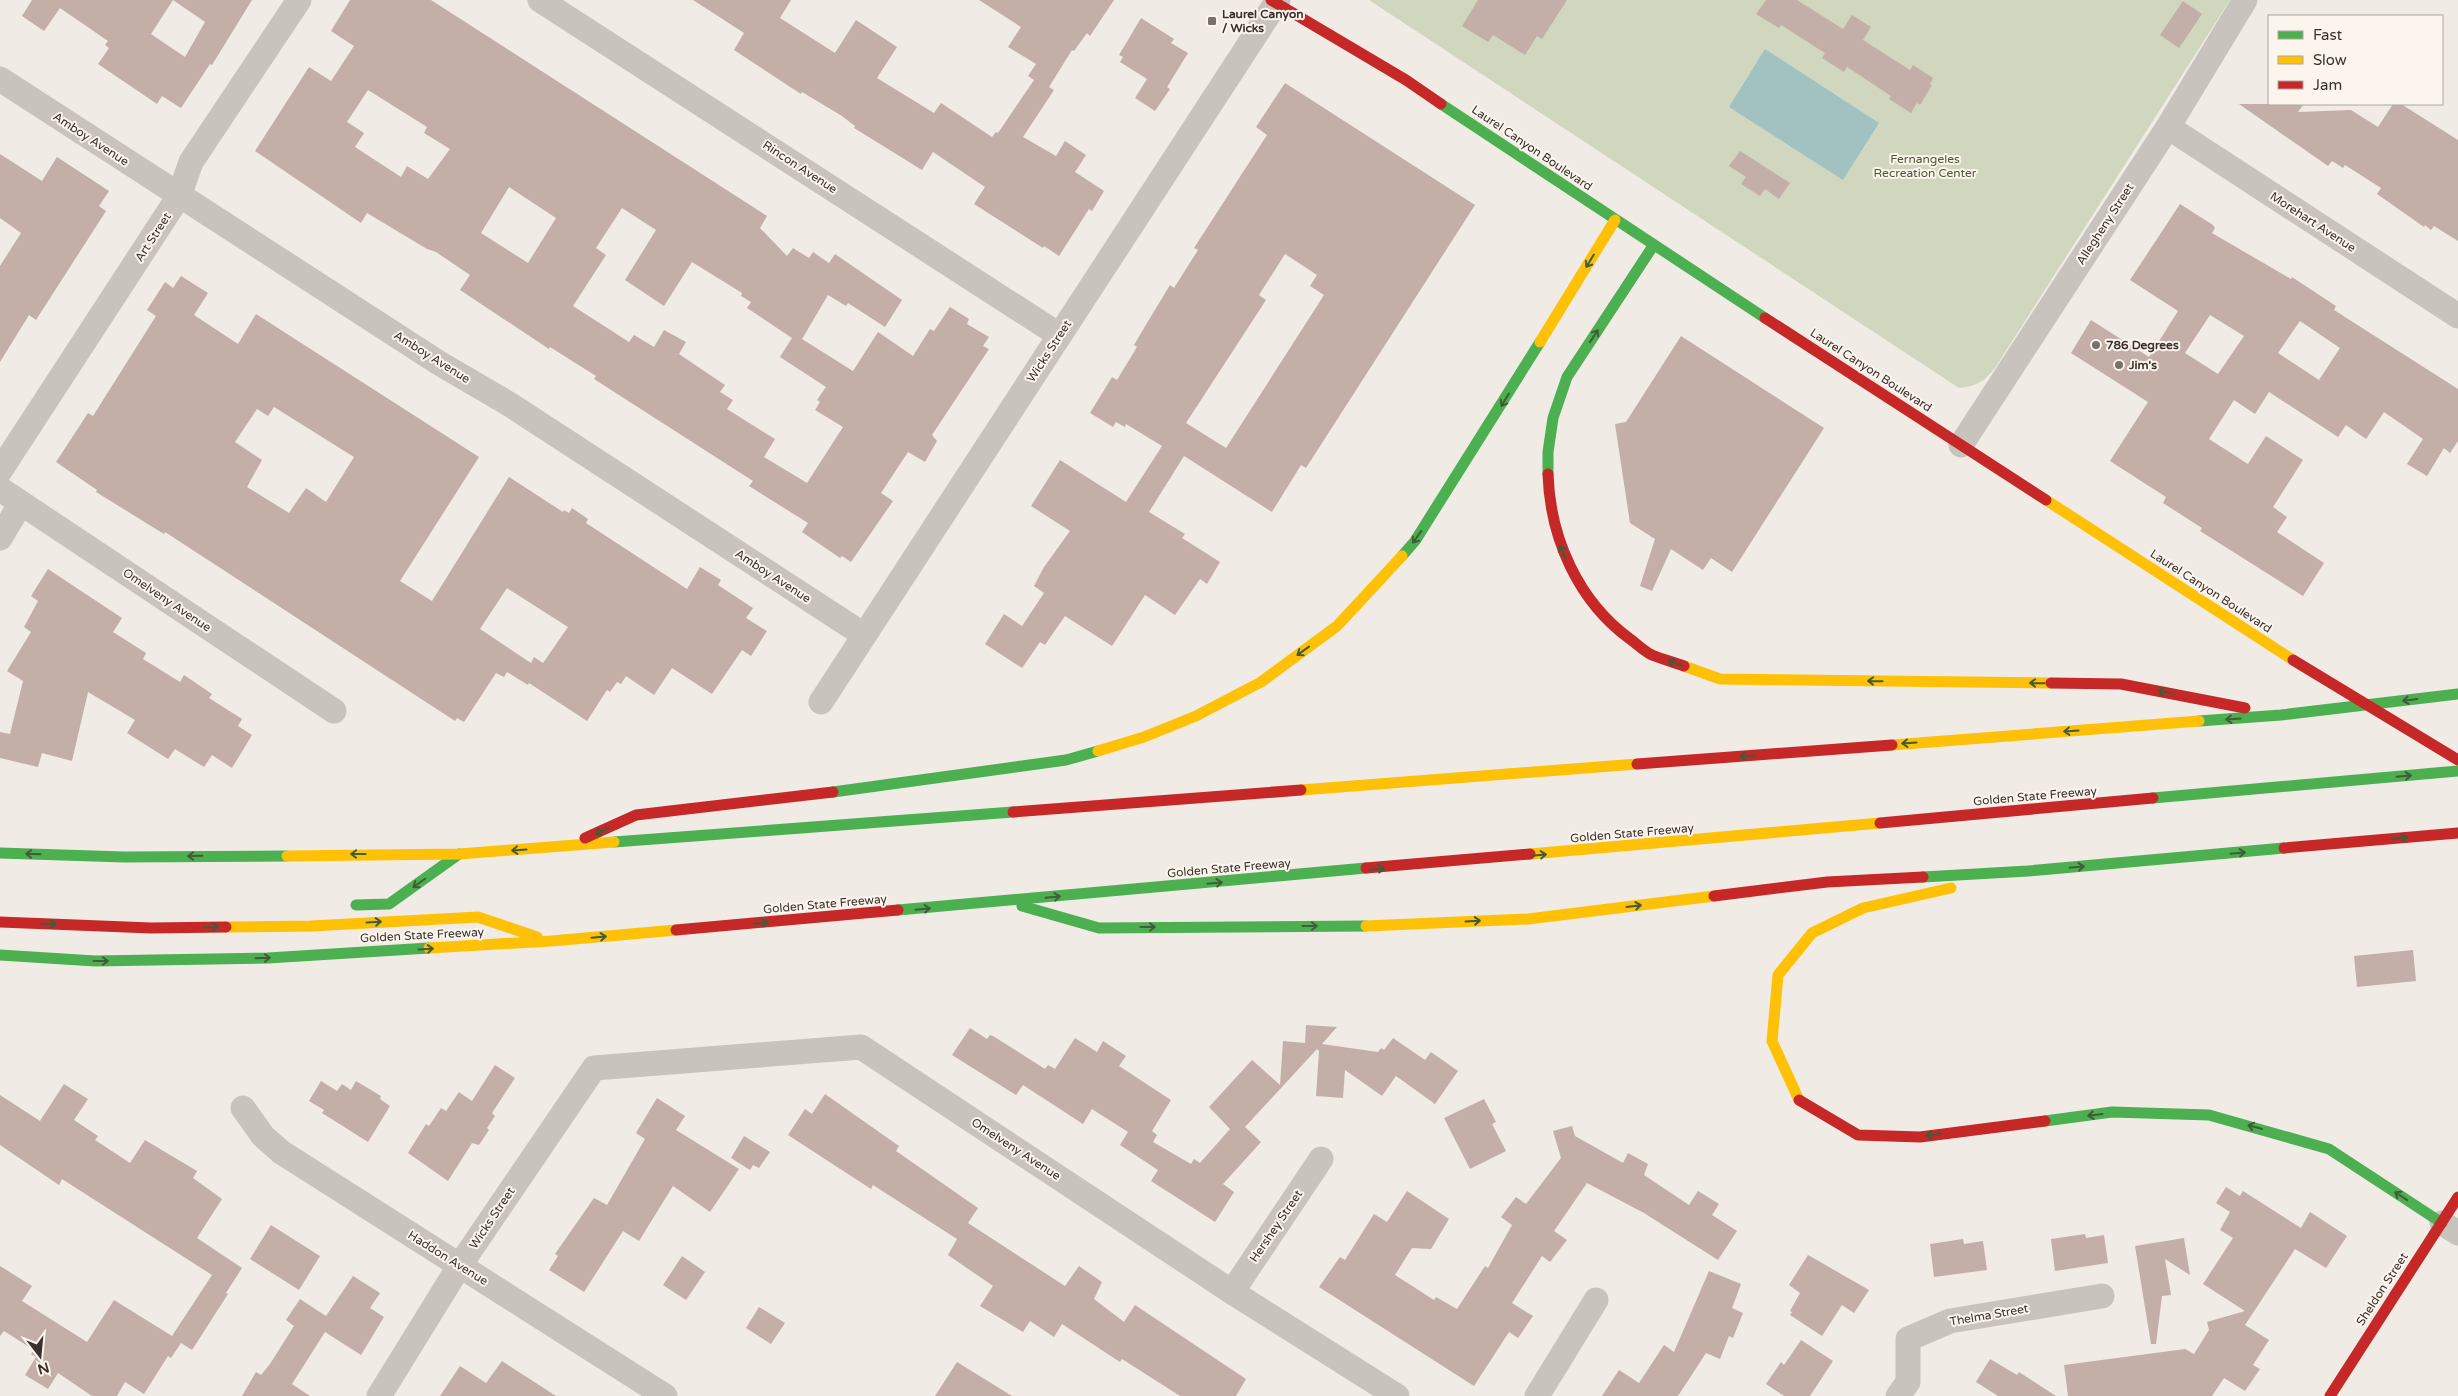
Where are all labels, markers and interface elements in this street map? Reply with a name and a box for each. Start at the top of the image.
place label: Laurel Canyon / Wicks [1222,7,1303,35]
marker: Laurel Canyon / Wicks [1206,15,1218,27]
legend [2268,15,2443,105]
text: Fast [2313,26,2343,44]
text: Slow [2313,51,2347,69]
text: Jam [2313,76,2342,94]
street label: Laurel Canyon Boulevard [1469,102,1595,194]
street label: Amboy Avenue [51,109,132,169]
street label: Rincon Avenue [760,138,840,196]
park label: Fernangeles Recreation Center [1874,152,1977,180]
street label: Allegheny Street [2073,180,2137,267]
street label: Morehart Avenue [2268,189,2359,255]
street label: Art Street [132,210,174,264]
one-way arrow [1584,254,1594,268]
street label: Wicks Street [1024,317,1074,385]
street label: Laurel Canyon Boulevard [1808,325,1934,415]
street label: Amboy Avenue [391,328,473,386]
one-way arrow [1589,330,1599,344]
place label: 786 Degrees [2106,338,2179,353]
marker: 786 Degrees [2090,339,2102,351]
place label: Jim's [2128,358,2157,372]
marker: Jim's [2113,359,2125,371]
one-way arrow [1499,393,1509,407]
one-way arrow [1412,530,1422,544]
one-way arrow [1558,545,1567,560]
street label: Amboy Avenue [733,546,814,606]
street label: Laurel Canyon Boulevard [2148,546,2274,636]
street label: Omelveny Avenue [120,565,214,635]
one-way arrow [1296,646,1310,656]
one-way arrow [1667,658,1683,667]
one-way arrow [1867,676,1883,686]
one-way arrow [2029,678,2046,688]
one-way arrow [2157,687,2173,697]
one-way arrow [2402,695,2418,705]
one-way arrow [2225,714,2241,723]
one-way arrow [2063,726,2079,736]
one-way arrow [1901,739,1917,748]
one-way arrow [1739,751,1755,760]
one-way arrow [2396,771,2412,781]
street label: Golden State Freeway [1972,784,2098,808]
street label: Golden State Freeway [1569,821,1695,845]
one-way arrow [595,826,610,836]
one-way arrow [2392,834,2408,843]
one-way arrow [512,845,528,854]
one-way arrow [2230,848,2246,857]
one-way arrow [350,849,366,859]
one-way arrow [25,850,41,859]
one-way arrow [1530,850,1546,859]
one-way arrow [187,851,204,861]
street label: Golden State Freeway [1166,856,1292,880]
one-way arrow [2068,862,2084,871]
one-way arrow [1369,864,1385,874]
one-way arrow [412,878,426,888]
one-way arrow [1207,878,1223,888]
street label: Golden State Freeway [762,892,888,916]
one-way arrow [1045,892,1061,902]
one-way arrow [1626,901,1642,911]
one-way arrow [915,904,931,913]
one-way arrow [1464,917,1480,926]
one-way arrow [365,918,381,927]
one-way arrow [753,918,769,928]
one-way arrow [40,920,56,929]
one-way arrow [202,922,219,932]
one-way arrow [1302,922,1318,931]
one-way arrow [1139,923,1155,932]
street label: Golden State Freeway [360,925,485,945]
one-way arrow [591,932,607,942]
one-way arrow [417,944,433,953]
one-way arrow [255,953,271,963]
one-way arrow [92,956,109,966]
one-way arrow [2087,1110,2103,1120]
street label: Omelveny Avenue [969,1115,1063,1183]
one-way arrow [2248,1122,2264,1131]
one-way arrow [1926,1130,1942,1140]
street label: Wicks Street [466,1184,518,1251]
street label: Hershey Street [1247,1187,1306,1265]
one-way arrow [2394,1191,2408,1201]
street label: Haddon Avenue [405,1228,491,1288]
street label: Sheldon Street [2353,1250,2411,1328]
street label: Thelma Street [1949,1301,2030,1329]
north arrow [15,1331,65,1381]
text: N [36,1358,51,1378]

